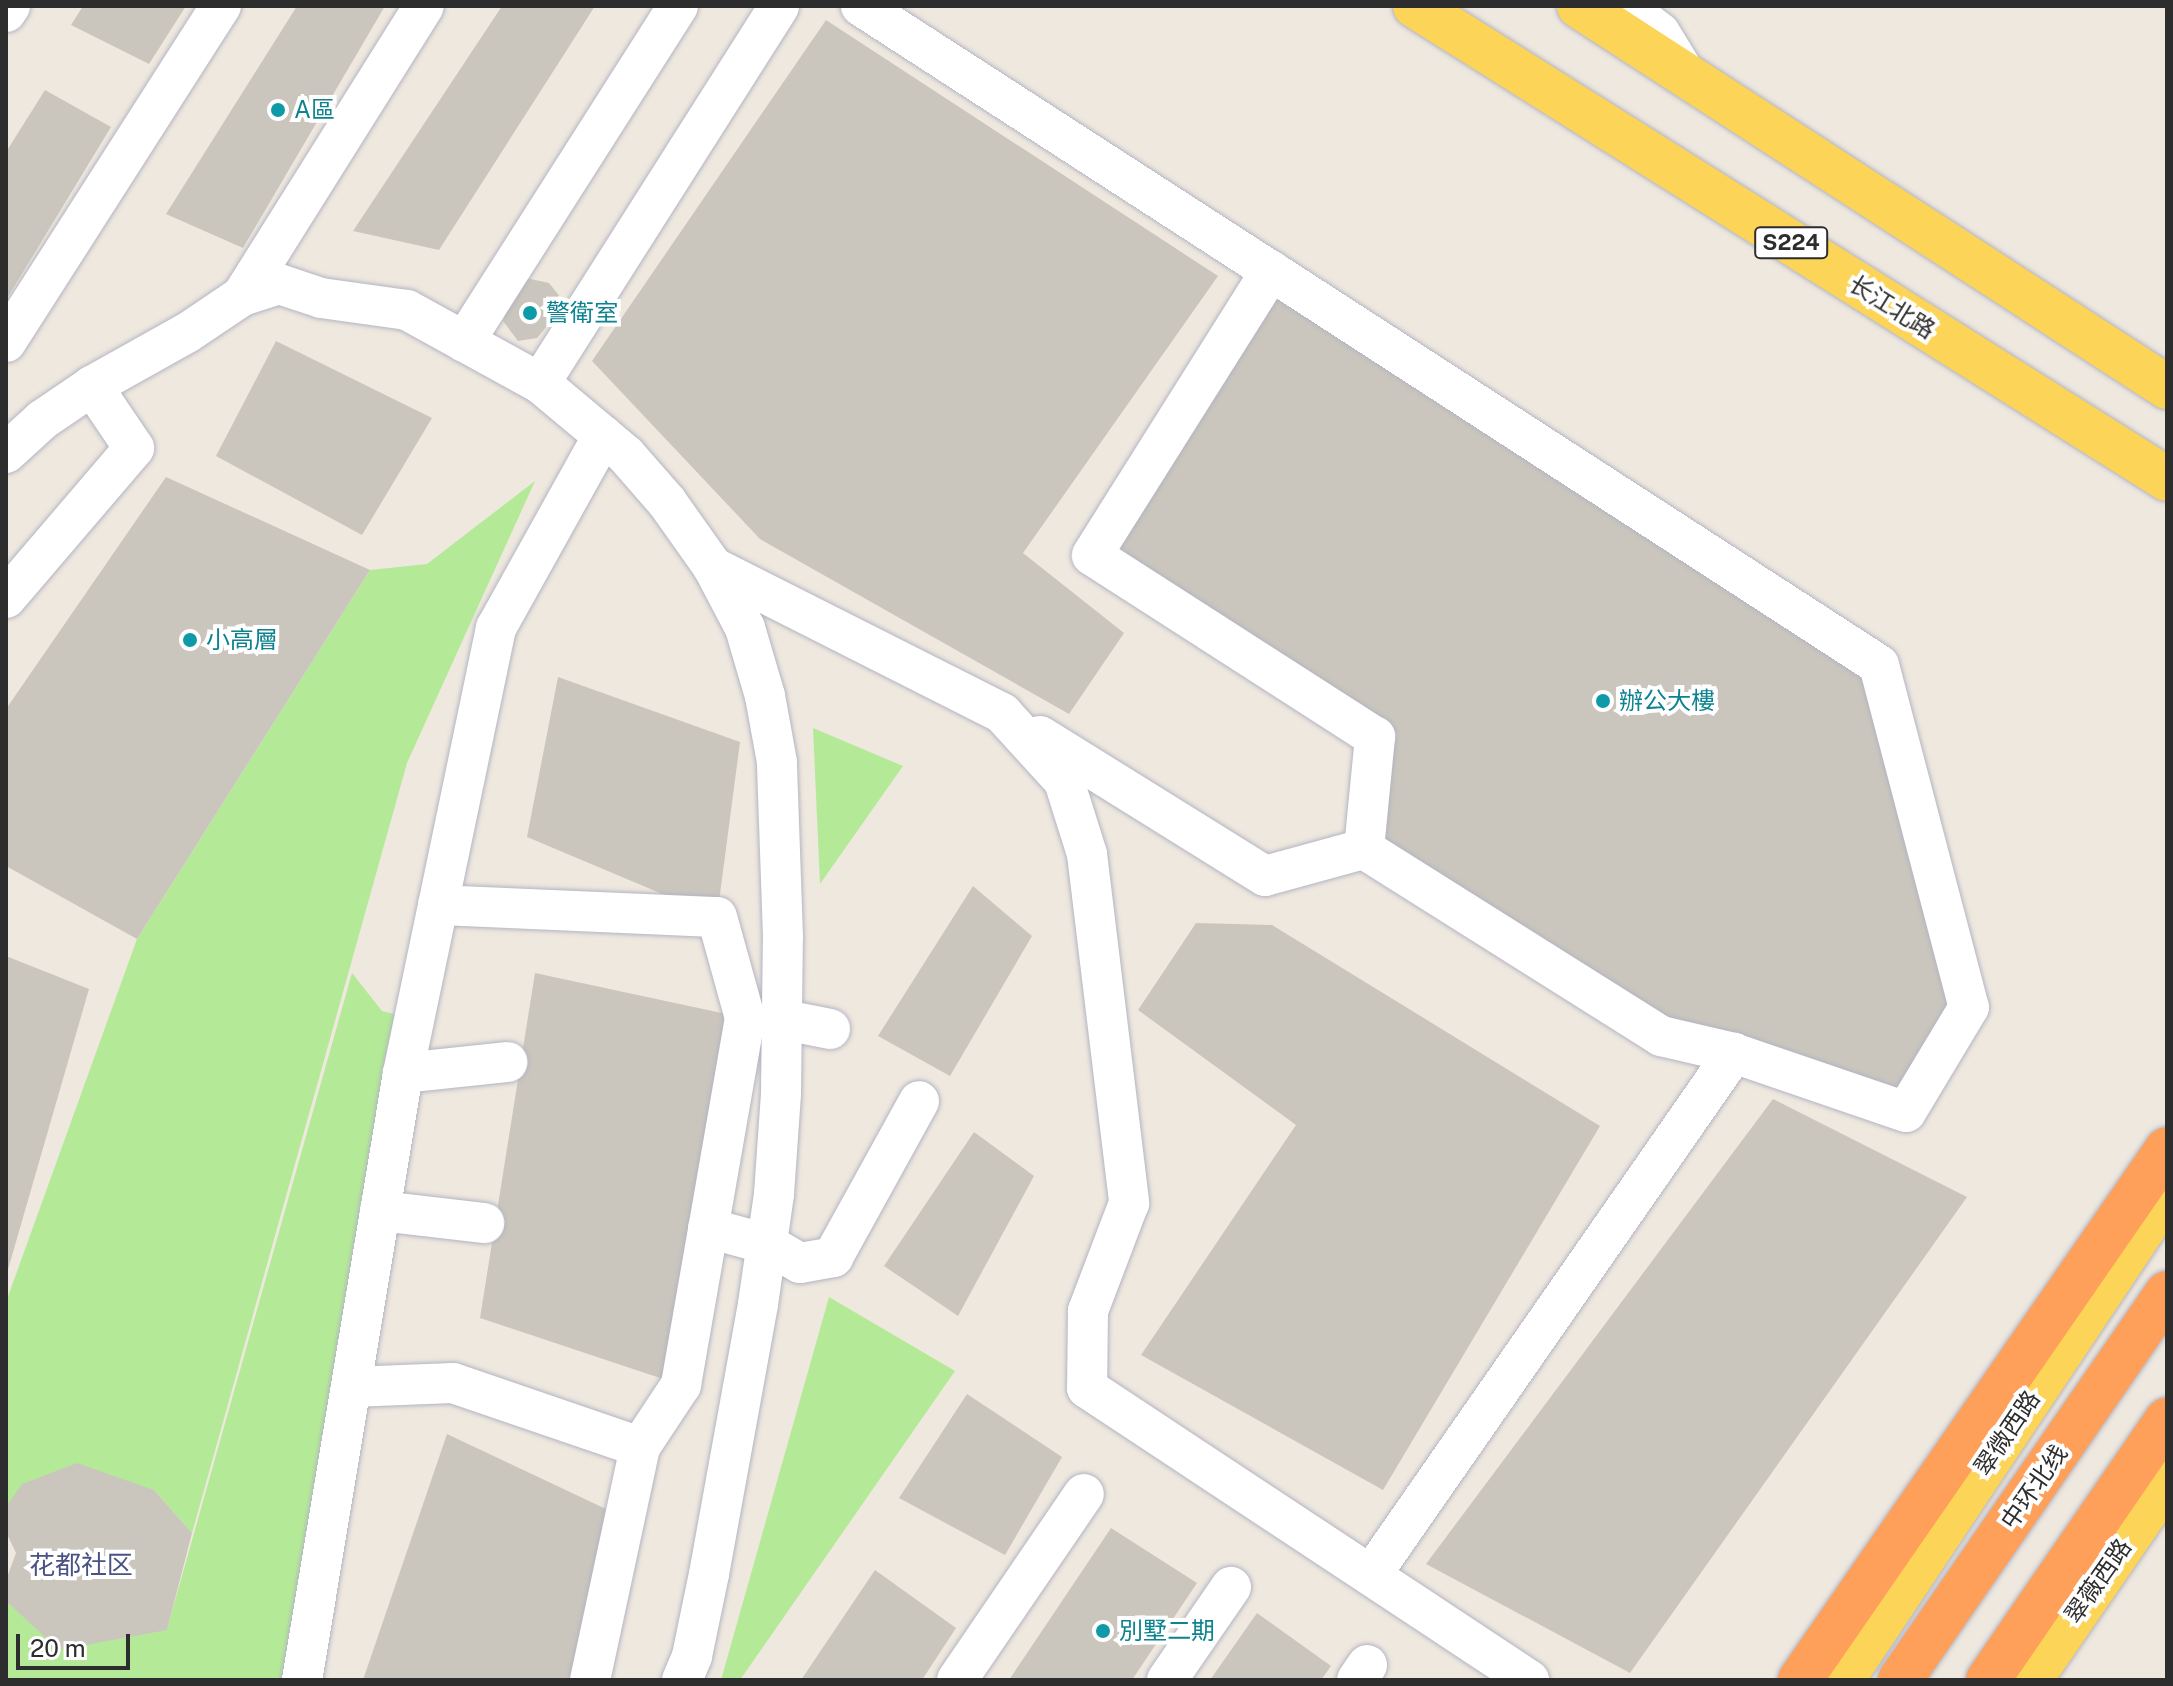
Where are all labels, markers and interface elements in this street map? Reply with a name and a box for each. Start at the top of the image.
place label: A區 [294,96,335,124]
marker: A區 [269,101,287,119]
road number: S224 [1753,225,1829,261]
street label: 长江北路 [1844,269,1940,345]
place label: 警衛室 [546,299,618,327]
marker: 警衛室 [521,304,539,322]
place label: 小高層 [206,626,278,654]
marker: 小高層 [181,631,199,649]
place label: 辦公大樓 [1619,687,1715,715]
marker: 辦公大樓 [1594,692,1612,710]
street label: 翠微西路 [1968,1385,2046,1481]
street label: 中环北线 [1995,1439,2073,1535]
street label: 翠薇西路 [2059,1533,2137,1629]
district label: 花都社区 [29,1549,133,1581]
place label: 別墅二期 [1119,1617,1215,1645]
scale bar [20,1618,134,1668]
marker: 別墅二期 [1094,1622,1112,1640]
text: 20 m [30,1634,86,1662]

